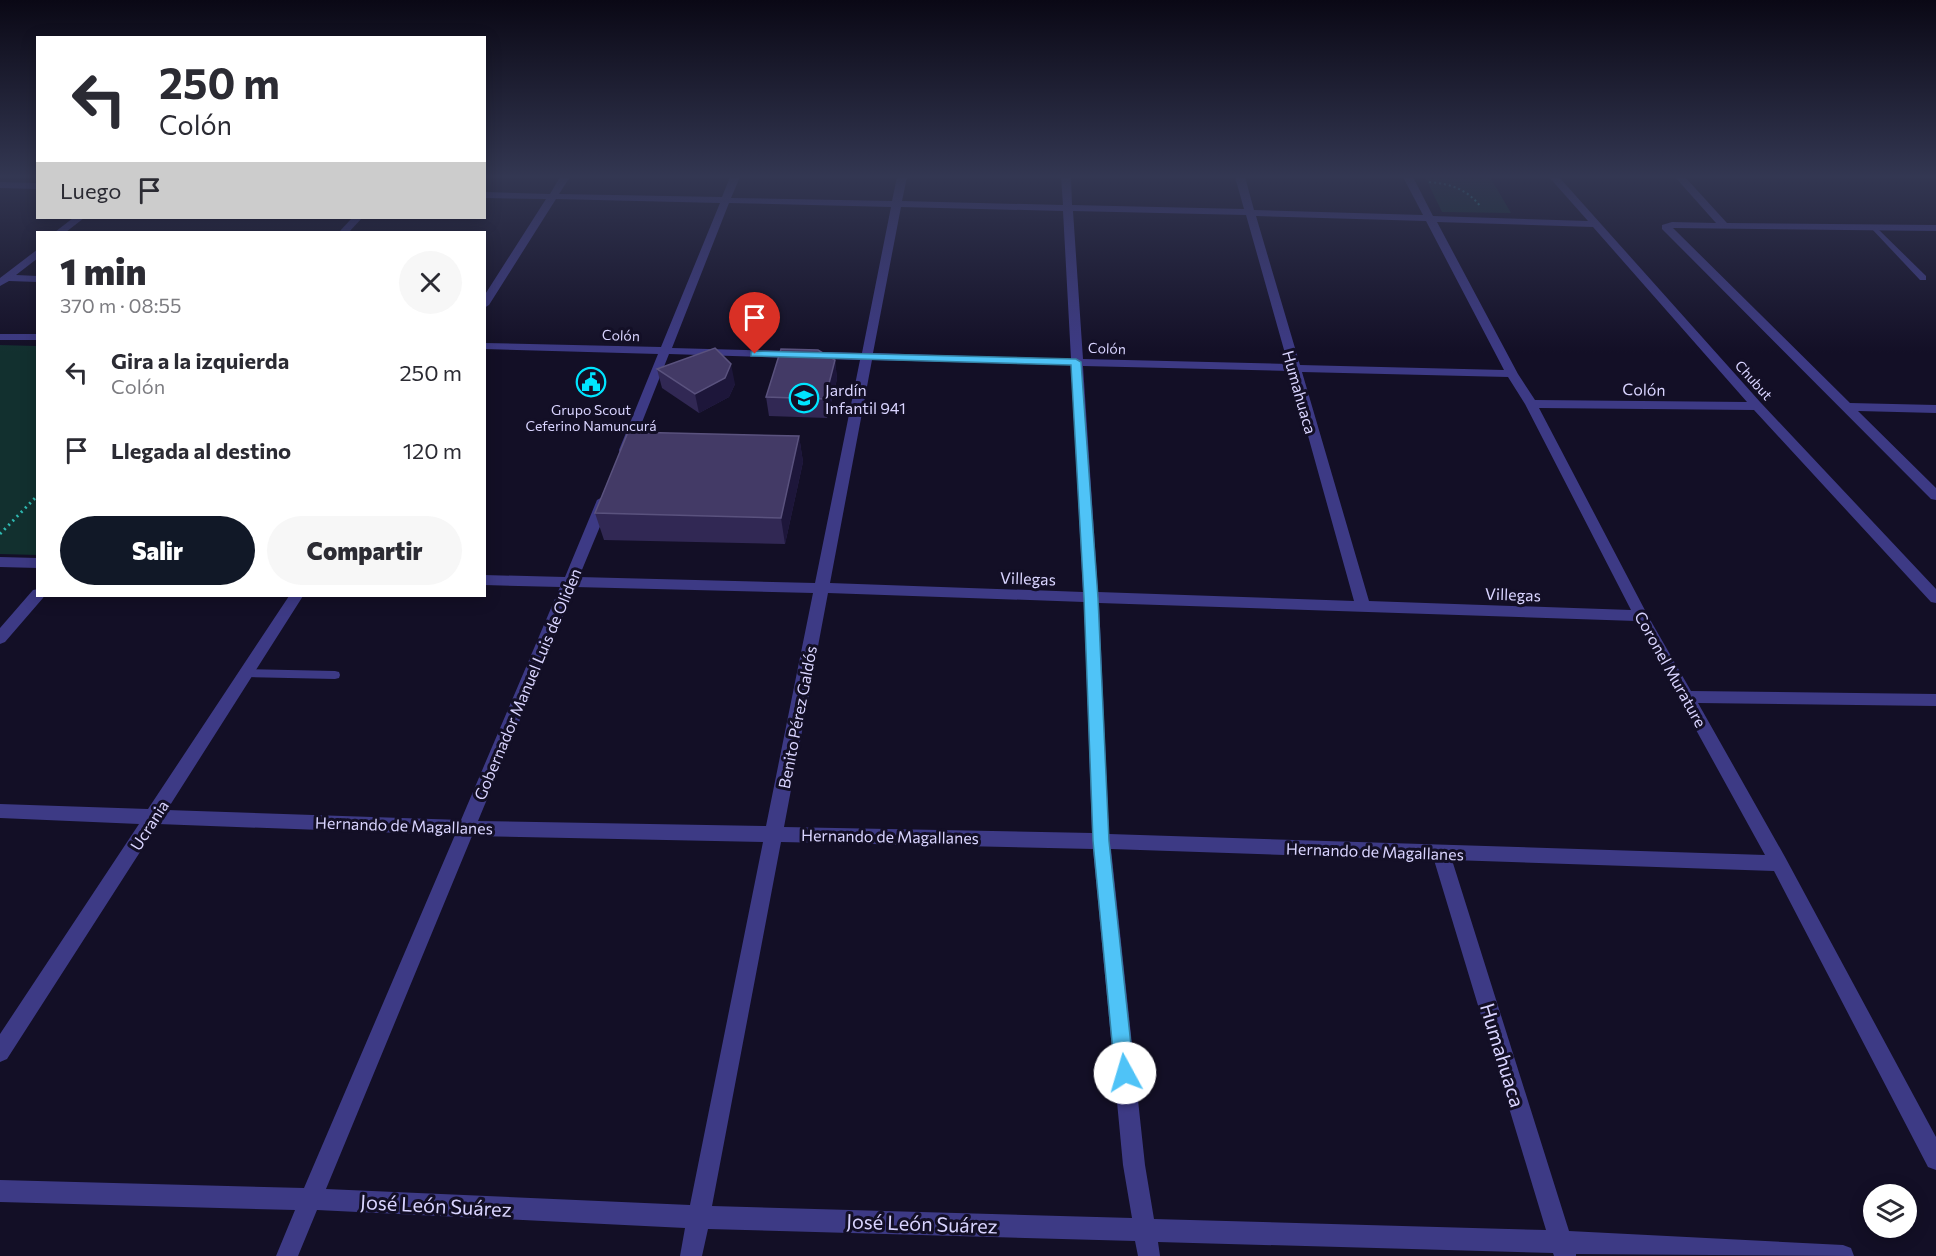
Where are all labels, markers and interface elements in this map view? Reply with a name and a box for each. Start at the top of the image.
text: 250 m [159,56,280,108]
icon: left [60,60,138,138]
text: Colón [159,108,232,141]
icon: arrive [133,174,166,207]
text: Luego [60,177,121,204]
text: 1 min [60,248,146,292]
button: close [399,251,462,314]
pin [729,292,780,354]
text: 370 m · 08:55 [60,293,181,317]
icon: arrive [738,301,771,334]
street label: Colón [602,326,640,344]
street label: Colón [1088,339,1126,357]
text: Gira a la izquierda [111,347,289,374]
street label: Humahuaca [1279,348,1321,436]
icon: left [60,356,93,389]
street label: Chubut [1732,357,1776,403]
text: 250 m [399,359,462,386]
public building icon: Grupo Scout Ceferino Namuncurá [575,366,607,398]
text: Colón [111,374,165,398]
street label: Colón [1622,379,1666,399]
place label: Jardín Infantil 941 [825,380,906,417]
school or university icon: Jardín Infantil 941 [788,382,820,414]
place label: Grupo Scout Ceferino Namuncurá [525,401,657,434]
icon: arrive [60,434,93,467]
text: Llegada al destino [111,437,291,464]
text: 120 m [403,437,462,464]
button: Salir [60,516,255,585]
button: Compartir [267,516,462,585]
street label: Gobernador Manuel Luis de Oliden [469,565,585,803]
street label: Villegas [1000,568,1056,588]
street label: Villegas [1485,584,1541,604]
street label: Coronel Murature [1631,608,1711,730]
street label: Benito Pérez Galdós [774,644,820,790]
street label: Ucrania [126,796,172,854]
street label: Hernando de Magallanes [315,812,493,838]
street label: Hernando de Magallanes [801,825,979,847]
street label: Hernando de Magallanes [1286,838,1464,864]
street label: Humahuaca [1476,1000,1530,1110]
position arrow [1093,1041,1157,1105]
map controls [1863,1184,1917,1238]
button: layers [1863,1184,1917,1238]
street label: José León Suárez [360,1189,512,1221]
street label: José León Suárez [846,1208,998,1238]

